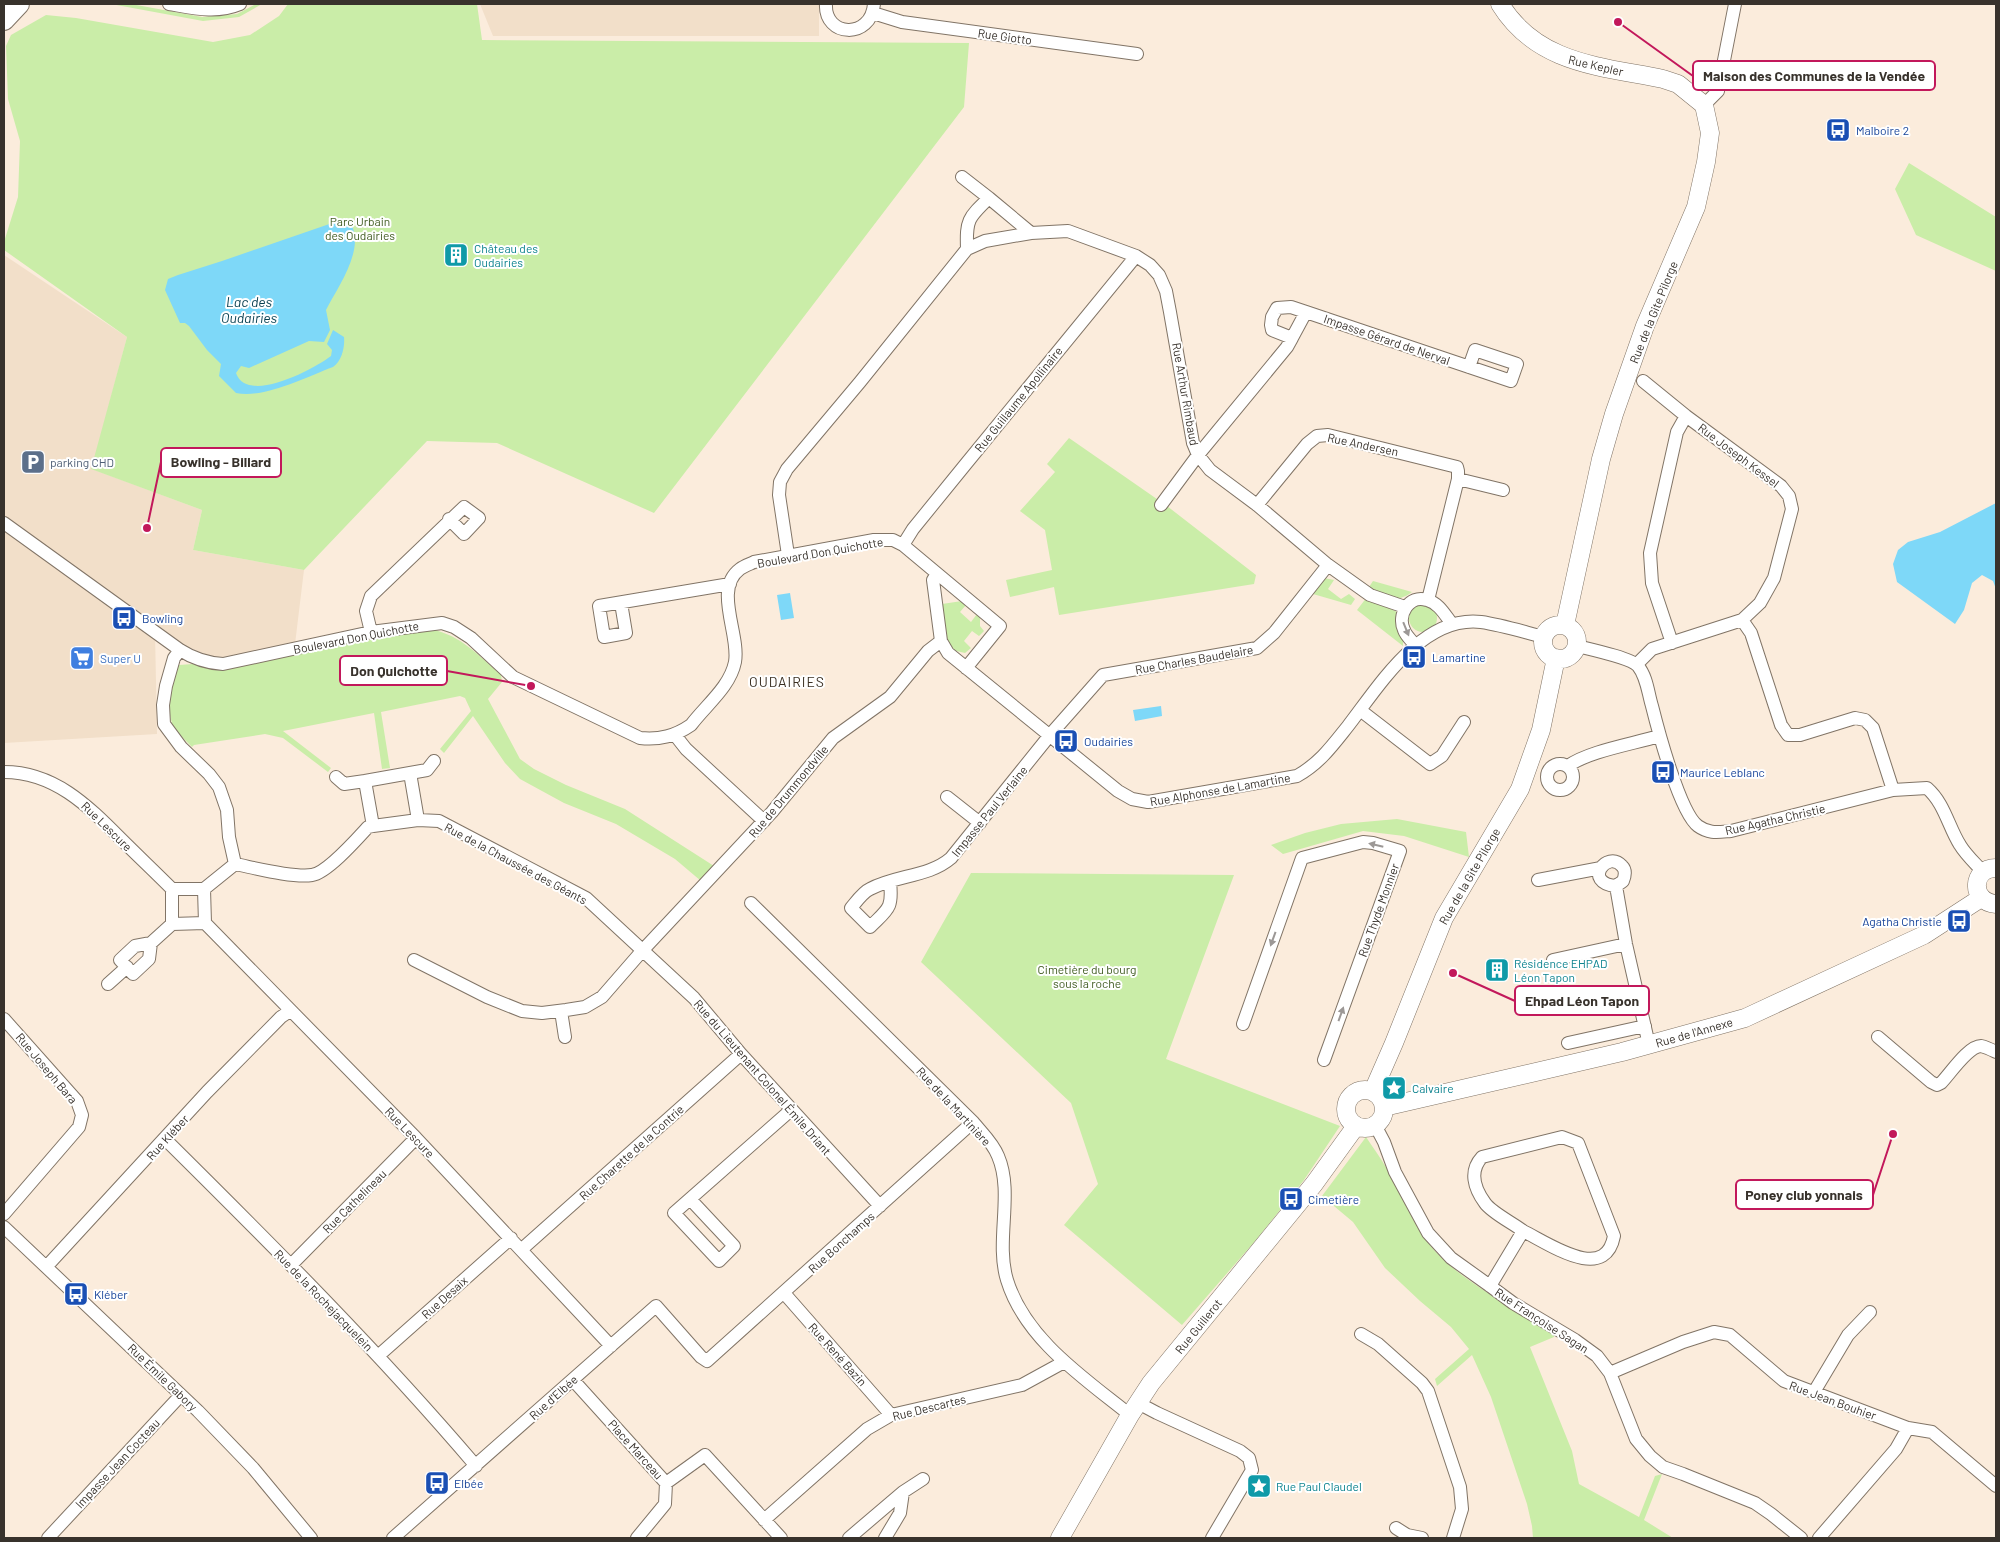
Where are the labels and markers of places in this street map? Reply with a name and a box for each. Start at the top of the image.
callout: Maison des Communes de la Vendée [1693,61,1935,90]
bus stop icon: Malboire 2 [1825,117,1851,143]
place label: Malboire 2 [1856,123,1909,137]
place label: Château des Oudairies [474,241,538,269]
building icon: Château des Oudairies [443,242,469,268]
callout: Bowling - Billard [161,448,281,477]
parking icon: parking CHD [20,449,46,475]
place label: parking CHD [50,455,114,469]
bus stop icon: Bowling [111,605,137,631]
place label: Bowling [142,611,183,625]
bus stop icon: Lamartine [1401,644,1427,670]
supermarket icon: Super U [69,645,95,671]
place label: Lamartine [1432,650,1486,664]
place label: Super U [100,651,141,665]
callout: Don Quichotte [340,656,447,685]
bus stop icon: Oudairies [1053,728,1079,754]
place label: Oudairies [1084,734,1133,748]
bus stop icon: Maurice Leblanc [1650,759,1676,785]
place label: Maurice Leblanc [1680,765,1765,779]
bus stop icon: Agatha Christie [1946,908,1972,934]
place label: Agatha Christie [1862,914,1942,928]
place label: Résidence EHPAD Léon Tapon [1514,956,1607,984]
building icon: Résidence EHPAD Léon Tapon [1484,957,1510,983]
callout: Ehpad Léon Tapon [1515,986,1649,1015]
place icon: Calvaire [1381,1075,1407,1101]
place label: Calvaire [1412,1081,1454,1095]
callout: Poney club yonnais [1736,1180,1873,1209]
bus stop icon: Cimetière [1278,1186,1304,1212]
place label: Cimetière [1308,1192,1359,1206]
bus stop icon: Kléber [63,1281,89,1307]
place label: Kléber [94,1287,128,1301]
bus stop icon: Elbée [424,1470,450,1496]
place icon: Rue Paul Claudel [1246,1473,1272,1499]
place label: Elbée [454,1476,483,1490]
place label: Rue Paul Claudel [1276,1479,1362,1493]

